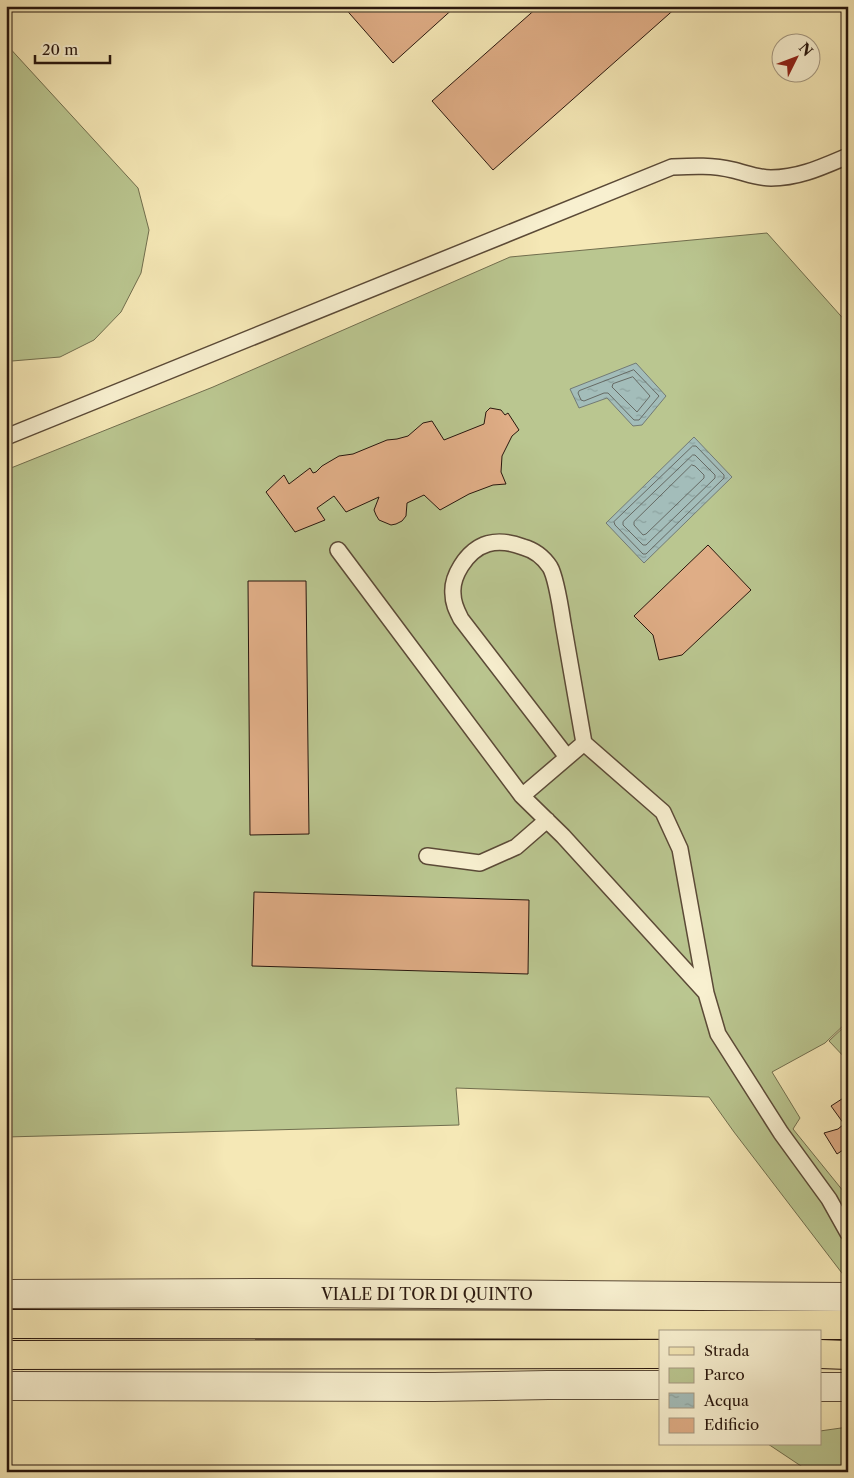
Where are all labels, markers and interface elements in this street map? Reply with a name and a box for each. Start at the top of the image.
scale bar [35,32,110,64]
north arrow [772,32,822,82]
text: N [795,39,816,60]
text: 20 m [42,40,78,59]
street label: VIALE DI TOR DI QUINTO [320,1284,533,1304]
legend [659,1330,822,1446]
text: Strada [704,1341,750,1360]
text: Parco [704,1365,745,1384]
text: Acqua [703,1391,749,1410]
text: Edificio [704,1415,759,1434]

